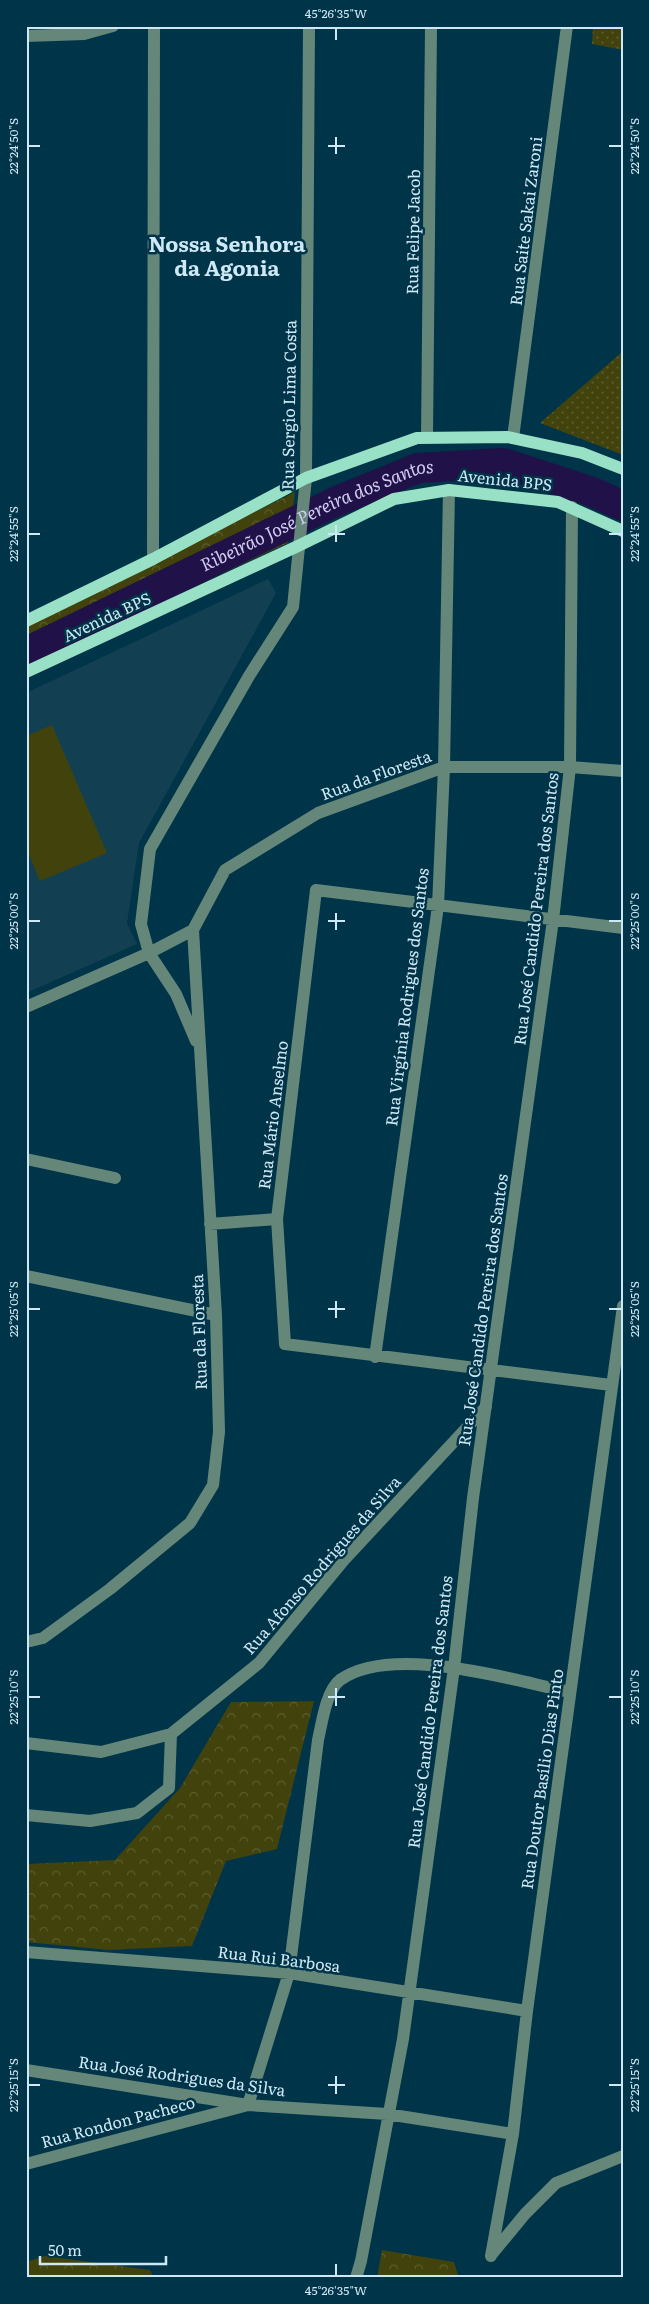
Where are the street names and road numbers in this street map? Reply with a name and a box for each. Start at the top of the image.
street label: Rua Saite Sakai Zaroni [503,135,547,307]
street label: Rua Felipe Jacob [399,169,425,295]
street label: Rua Sergio Lima Costa [275,319,301,490]
street label: Avenida BPS [457,462,554,496]
street label: Avenida BPS [59,585,155,647]
street label: Rua da Floresta [317,743,435,805]
street label: Rua José Candido Pereira dos Santos [506,771,564,1047]
street label: Rua Virgínia Rodrigues dos Santos [378,866,434,1127]
street label: Rua Mário Anselmo [251,1039,293,1191]
street label: Rua José Candido Pereira dos Santos [451,1172,513,1447]
street label: Rua da Floresta [184,1273,212,1390]
street label: Rua Afonso Rodrigues da Silva [237,1469,406,1659]
street label: Rua José Candido Pereira dos Santos [400,1574,458,1850]
street label: Rua Doutor Basílio Dias Pinto [514,1667,568,1891]
street label: Rua Rui Barbosa [216,1939,342,1977]
street label: Rua José Rodrigues da Silva [77,2049,288,2101]
street label: Rua Rondon Pacheco [38,2089,197,2153]

